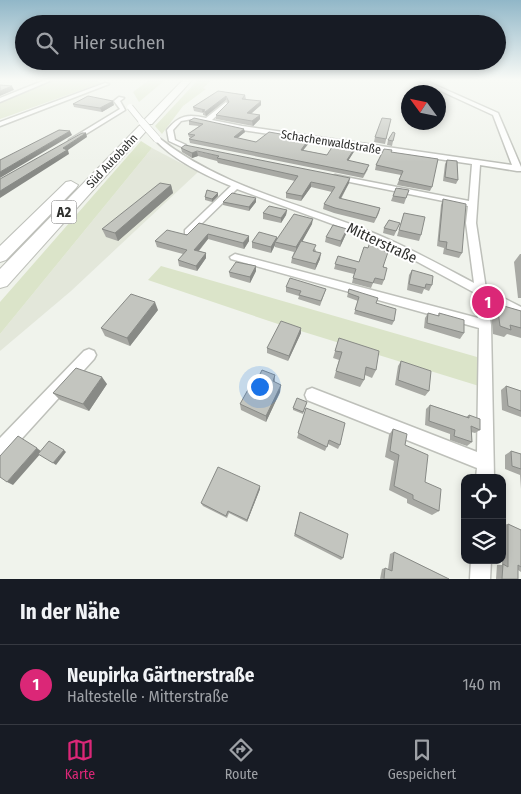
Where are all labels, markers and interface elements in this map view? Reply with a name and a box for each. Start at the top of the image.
search box [15,15,506,70]
icon: search [33,29,61,57]
text: Hier suchen [73,31,165,54]
north arrow [401,85,446,130]
street label: Schachenwaldstraße [280,127,382,157]
street label: Süd Autobahn [83,131,141,191]
road number: A2 [52,200,76,223]
street label: Mitterstraße [344,219,420,267]
pin: 1 [472,283,504,321]
your location [247,374,273,400]
map controls [461,474,506,564]
button: locate [461,474,506,519]
button: layers [461,519,506,564]
text: In der Nähe [20,599,120,625]
text: Neupirka Gärtnerstraße [67,664,254,687]
text: 1 [33,675,39,694]
text: 140 m [463,675,501,694]
text: Haltestelle · Mitterstraße [67,687,229,706]
tab: Karte [65,736,95,783]
tab: Route [225,736,258,783]
tab: Gespeichert [388,736,456,783]

